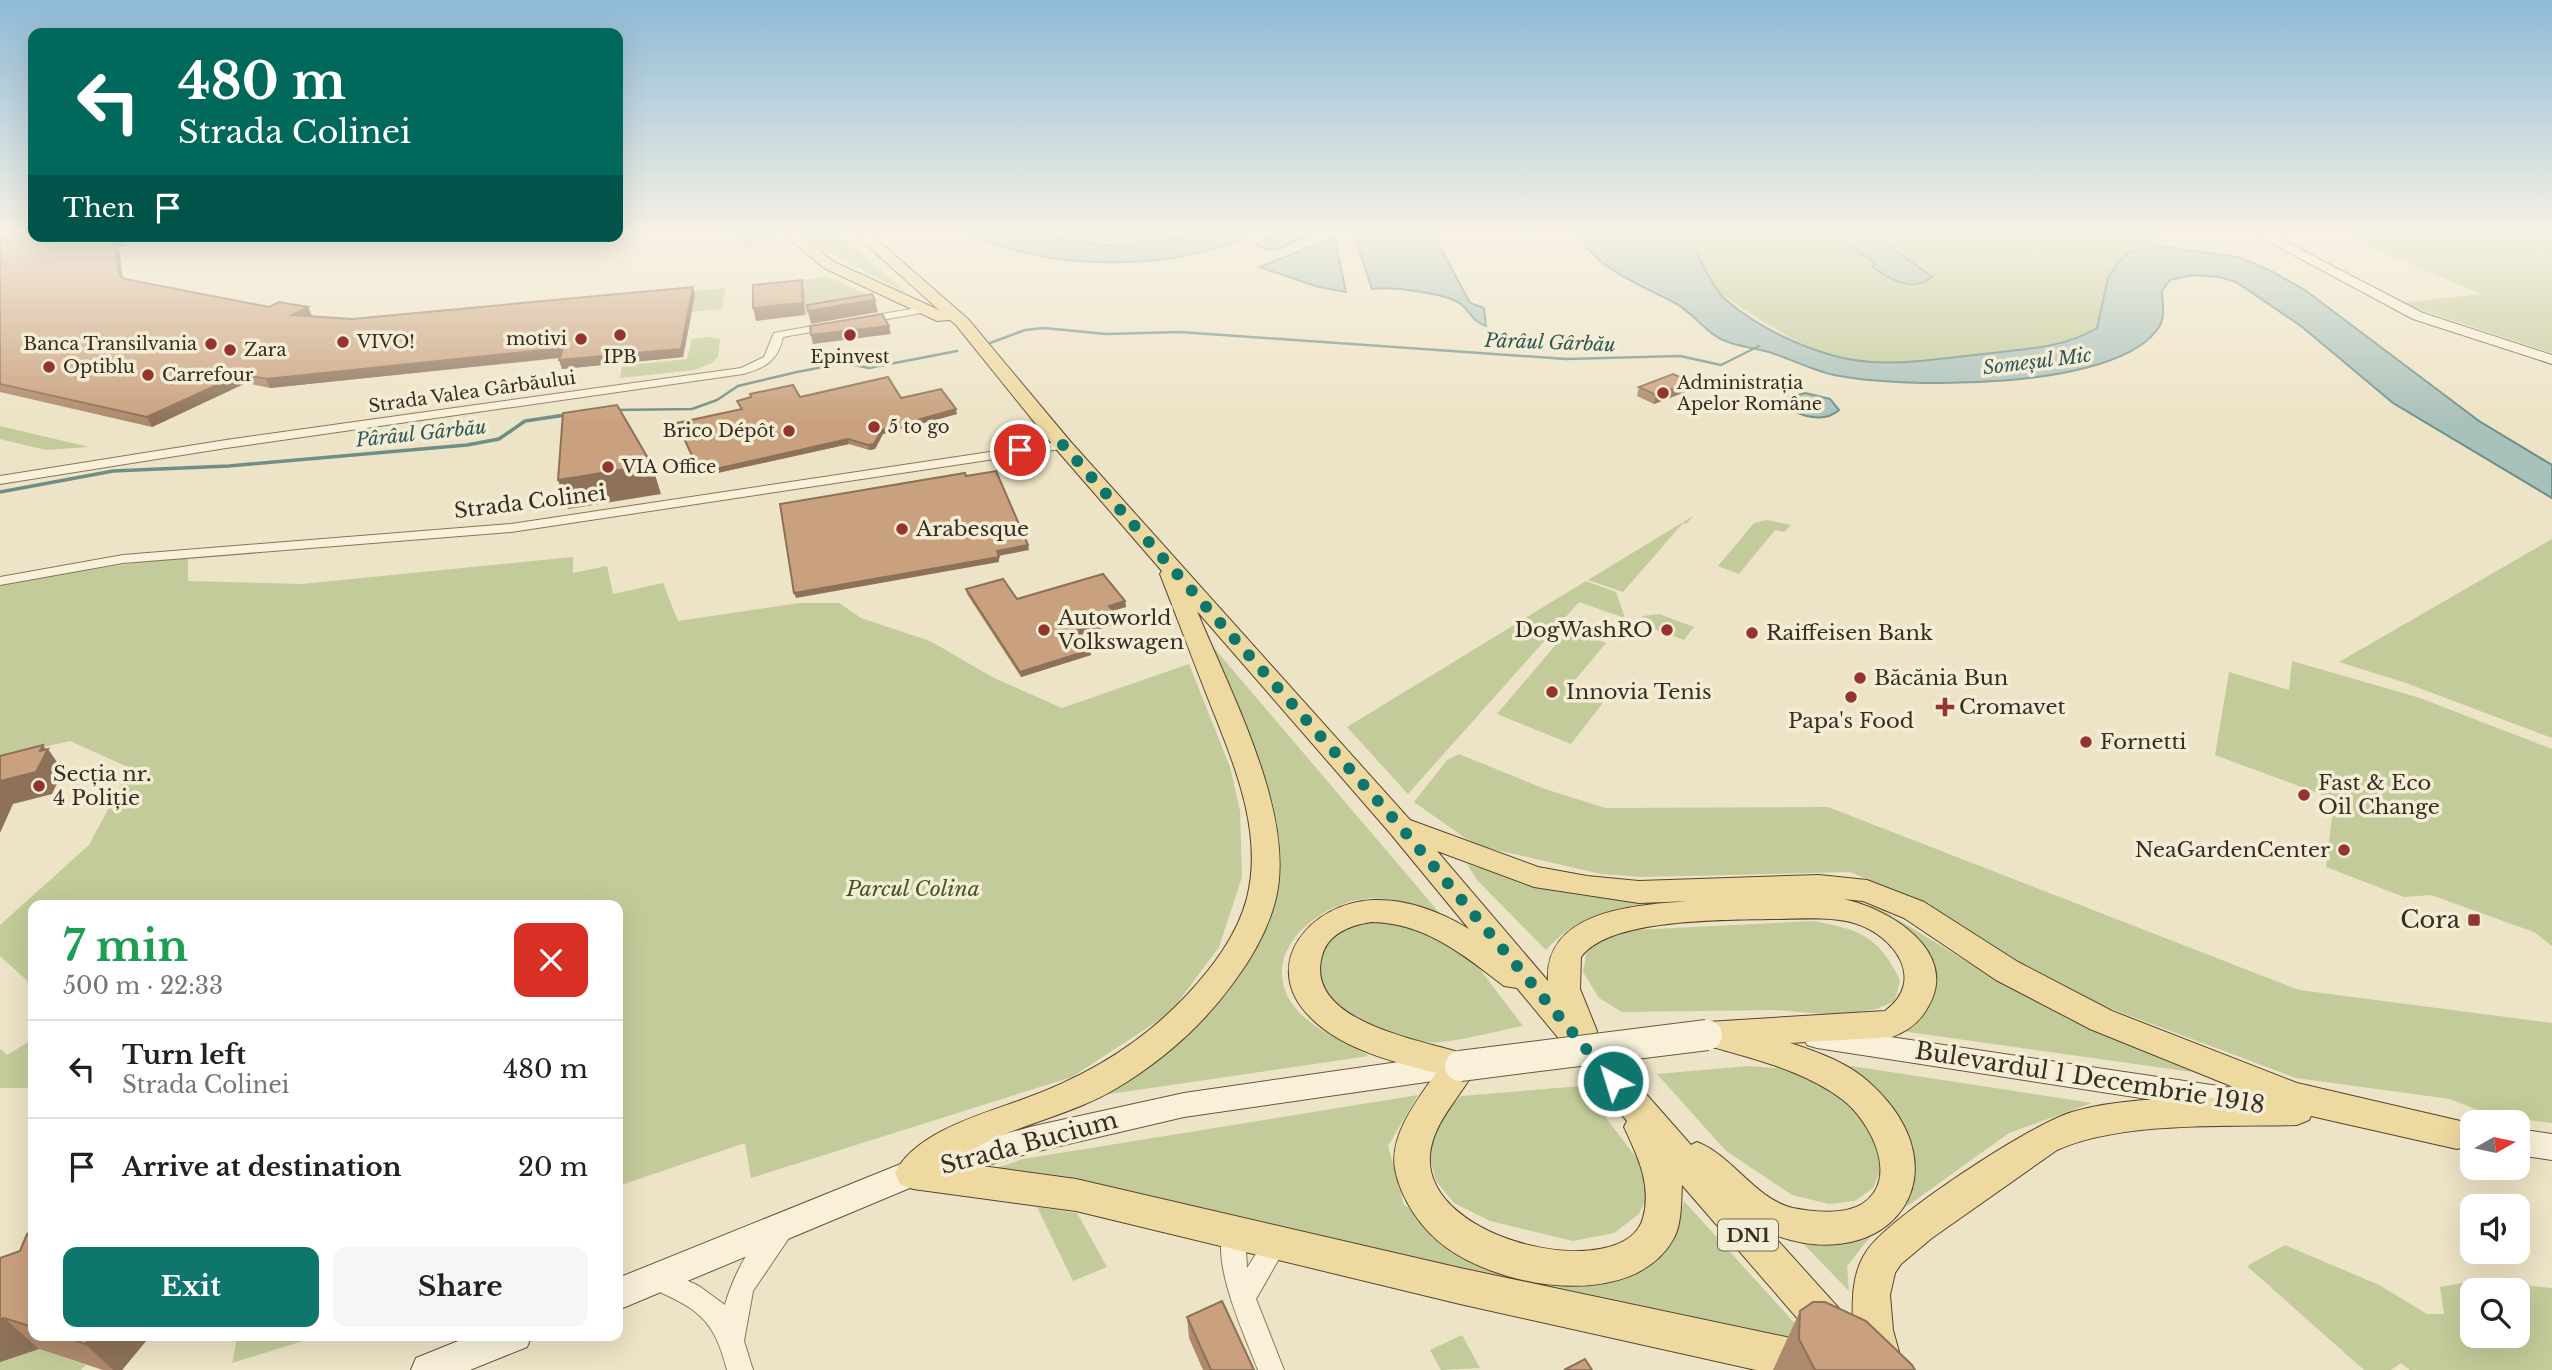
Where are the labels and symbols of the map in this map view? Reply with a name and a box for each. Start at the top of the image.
marker: IPB [612,327,628,343]
marker: Epinvest [842,327,858,343]
place label: motivi [506,328,567,350]
water label: Pârâul Gârbău [1483,329,1616,356]
place label: VIVO! [356,331,415,353]
marker: motivi [573,331,589,347]
place label: Banca Transilvania [23,333,197,355]
marker: VIVO! [335,334,351,350]
marker: Banca Transilvania [203,336,219,352]
place label: Zara [244,339,286,361]
marker: Zara [222,342,238,358]
water label: Someșul Mic [1982,343,2093,380]
place label: IPB [603,346,637,368]
place label: Epinvest [810,346,890,368]
place label: Optiblu [63,356,135,378]
marker: Optiblu [41,359,57,375]
place label: Carrefour [162,364,254,386]
marker: Carrefour [140,367,156,383]
street label: Strada Valea Gârbăului [367,367,577,417]
place label: Administrația Apelor Române [1676,372,1822,415]
marker: Administrația Apelor Române [1655,385,1671,401]
water label: Pârâul Gârbău [354,415,487,452]
place label: 5 to go [888,416,950,438]
marker: 5 to go [866,419,882,435]
place label: Brico Dépôt [663,420,775,442]
pin [990,420,1050,480]
marker: Brico Dépôt [781,423,797,439]
place label: VIA Office [621,456,716,478]
marker: VIA Office [600,459,616,475]
street label: Strada Colinei [453,480,607,524]
place label: Arabesque [915,516,1029,542]
marker: Arabesque [894,521,910,537]
place label: Autoworld Volkswagen [1057,605,1184,655]
place label: DogWashRO [1514,617,1653,643]
place label: Raiffeisen Bank [1766,620,1933,646]
marker: Autoworld Volkswagen [1036,622,1052,638]
marker: DogWashRO [1659,622,1675,638]
marker: Raiffeisen Bank [1744,625,1760,641]
place label: Băcănia Bun [1874,665,2008,691]
marker: Băcănia Bun [1852,670,1868,686]
place label: Innovia Tenis [1566,679,1712,705]
marker: Innovia Tenis [1544,684,1560,700]
marker: Papa's Food [1843,689,1859,705]
place label: Cromavet [1959,694,2065,720]
marker: Cromavet [1937,699,1953,715]
place label: Papa's Food [1788,708,1914,734]
place label: Fornetti [2100,729,2187,755]
marker: Fornetti [2078,734,2094,750]
place label: Secția nr. 4 Poliție [53,761,152,811]
place label: Fast & Eco Oil Change [2318,770,2440,820]
marker: Secția nr. 4 Poliție [31,778,47,794]
marker: Fast & Eco Oil Change [2296,787,2312,803]
place label: NeaGardenCenter [2135,837,2330,863]
marker: NeaGardenCenter [2336,842,2352,858]
park label: Parcul Colina [845,876,980,902]
place label: Cora [2400,905,2461,934]
marker: Cora [2466,912,2482,928]
street label: Bulevardul 1 Decembrie 1918 [1913,1036,2267,1119]
position arrow [1576,1044,1650,1118]
street label: Strada Bucium [937,1105,1121,1180]
north arrow [2460,1110,2530,1180]
road number: DN1 [1718,1219,1778,1250]

